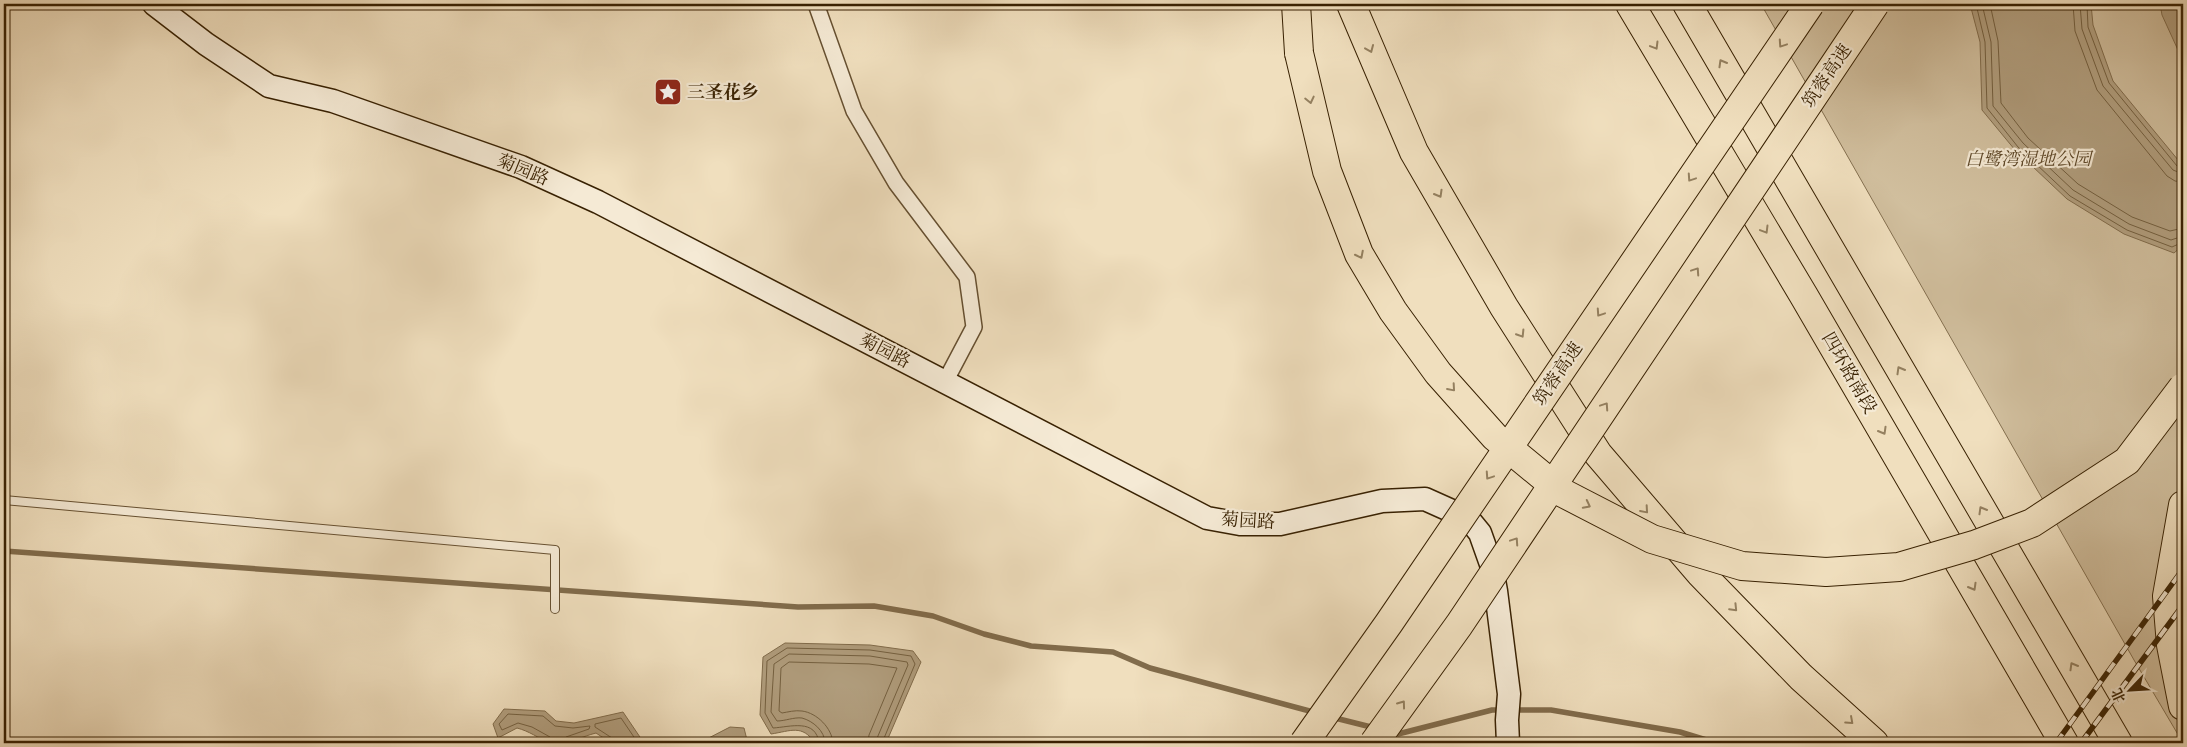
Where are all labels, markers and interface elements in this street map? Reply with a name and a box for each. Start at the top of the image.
one-way arrow [1779,38,1788,48]
one-way arrow [1649,40,1659,49]
street label: 筑蓉高速 [1797,40,1857,112]
one-way arrow [1364,44,1375,53]
one-way arrow [1718,60,1728,69]
place icon: 三圣花乡 [653,77,683,107]
place label: 三圣花乡 [687,81,759,104]
one-way arrow [1304,96,1315,105]
park label: 白鹭湾湿地公园 [1965,148,2094,171]
street label: 菊园路 [494,149,552,191]
one-way arrow [1688,173,1697,182]
one-way arrow [1432,189,1442,198]
one-way arrow [1759,225,1769,234]
one-way arrow [1354,249,1364,258]
one-way arrow [1689,268,1699,277]
one-way arrow [1597,307,1606,317]
street label: 菊园路 [856,328,914,374]
street label: 四环路南段 [1817,328,1881,418]
one-way arrow [1515,329,1525,338]
street label: 筑蓉高速 [1528,338,1588,410]
one-way arrow [1897,366,1907,375]
one-way arrow [1446,383,1455,392]
one-way arrow [1599,403,1608,412]
one-way arrow [1876,426,1886,435]
one-way arrow [1485,471,1495,480]
one-way arrow [1582,499,1591,509]
one-way arrow [1639,504,1648,513]
one-way arrow [1979,506,1989,515]
street label: 菊园路 [1220,508,1276,534]
one-way arrow [1508,538,1518,547]
one-way arrow [1967,581,1977,590]
one-way arrow [1728,602,1737,611]
one-way arrow [2069,662,2079,671]
north arrow [2104,664,2154,714]
text: 北 [2108,685,2130,705]
one-way arrow [1396,700,1405,710]
one-way arrow [1844,715,1853,724]

